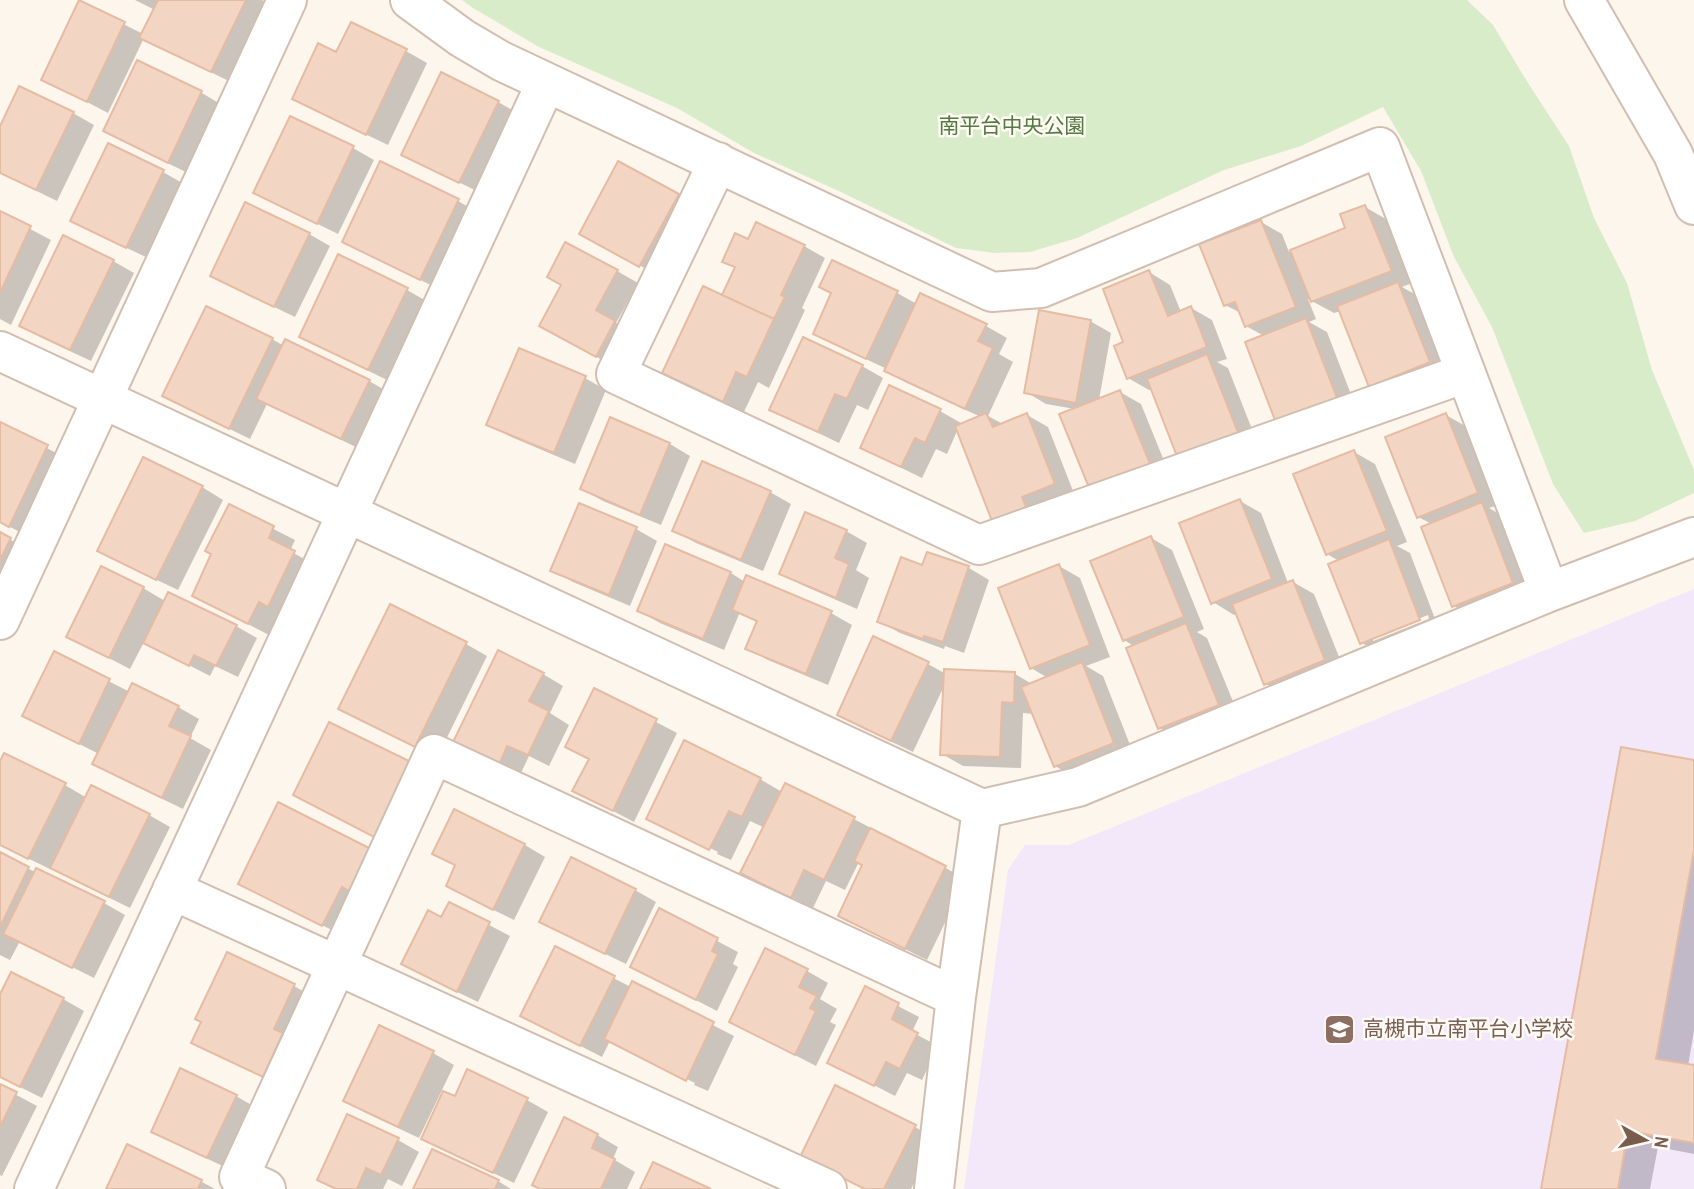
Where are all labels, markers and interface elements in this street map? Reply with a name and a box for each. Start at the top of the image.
park label: 南平台中央公園 [939,111,1086,140]
school or university icon: 高槻市立南平台小学校 [1323,1012,1357,1046]
place label: 高槻市立南平台小学校 [1363,1014,1573,1043]
north arrow [1610,1105,1680,1175]
text: N [1648,1135,1675,1150]

